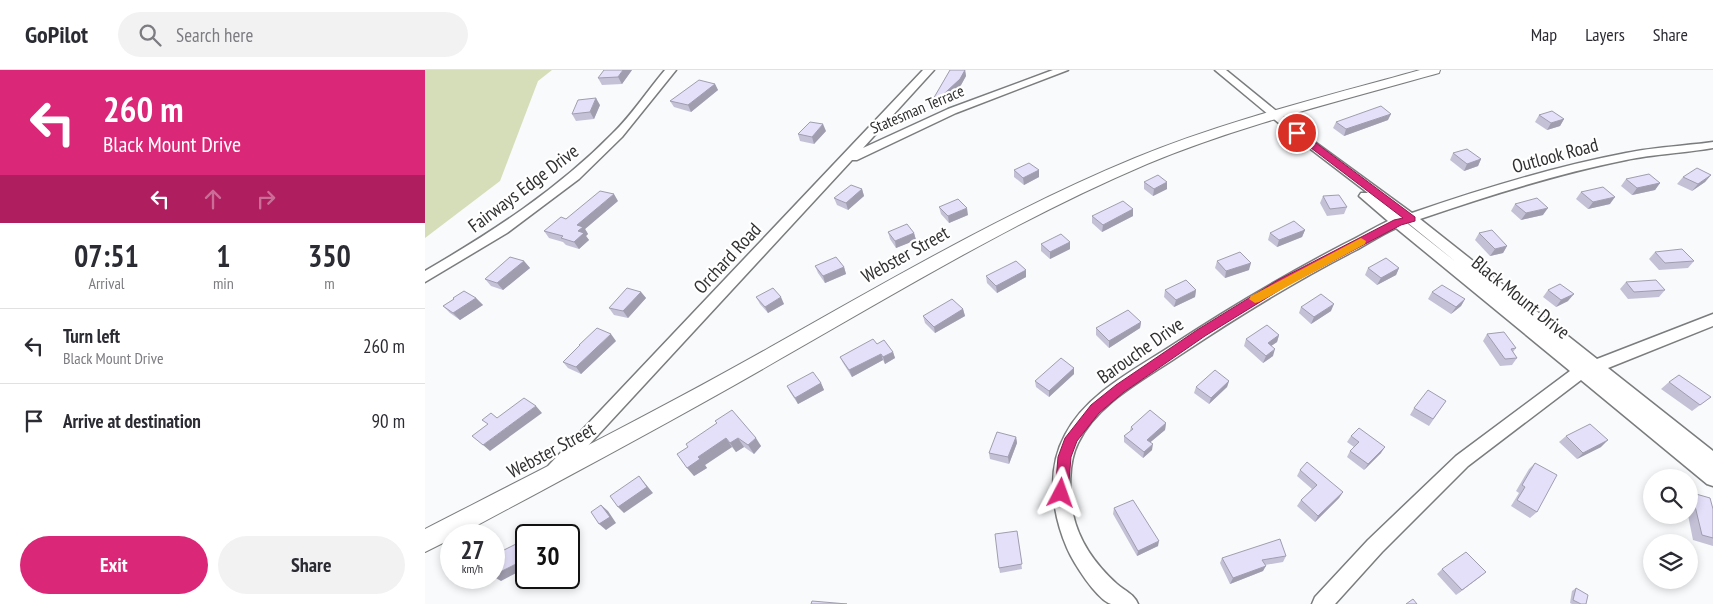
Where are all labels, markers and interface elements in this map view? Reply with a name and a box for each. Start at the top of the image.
search box [118,12,468,57]
text: GoPilot [25,19,88,50]
icon: search [136,21,164,49]
text: Search here [176,23,253,47]
text: Map [1531,23,1557,46]
text: Layers [1585,23,1625,46]
text: Share [1653,23,1688,46]
street label: Statesman Terrace [867,80,967,138]
text: 260 m [103,86,184,132]
icon: left [20,90,85,155]
pin [1276,112,1318,154]
icon: arrive [1283,119,1311,147]
text: Black Mount Drive [103,130,241,158]
street label: Outlook Road [1509,132,1601,178]
street label: Fairways Edge Drive [463,139,583,237]
icon: left [146,185,174,213]
icon: ahead [199,185,227,213]
icon: right [252,185,280,213]
street label: Orchard Road [688,218,766,298]
street label: Webster Street [857,220,954,288]
text: 07:51 [74,236,139,275]
text: 1 [216,236,231,275]
text: 350 [308,236,351,275]
street label: Black Mount Drive [1467,250,1575,344]
text: Arrival [88,273,125,293]
text: min [213,273,234,293]
text: m [324,273,335,293]
street label: Barouche Drive [1092,311,1188,388]
text: Turn left [63,324,120,348]
icon: left [20,332,48,360]
text: 260 m [363,334,405,358]
text: Black Mount Drive [63,348,164,368]
icon: arrive [20,407,48,435]
text: Arrive at destination [63,409,201,433]
text: 90 m [372,409,405,433]
street label: Webster Street [503,416,600,483]
position arrow [1034,466,1086,518]
map controls [1643,469,1698,589]
button: search [1643,469,1698,524]
speed limit sign: 30 [515,524,580,589]
text: 27 [461,534,484,566]
button: layers [1643,534,1698,589]
button: Exit [20,536,208,594]
button: Share [218,536,405,594]
text: km/h [462,561,483,576]

